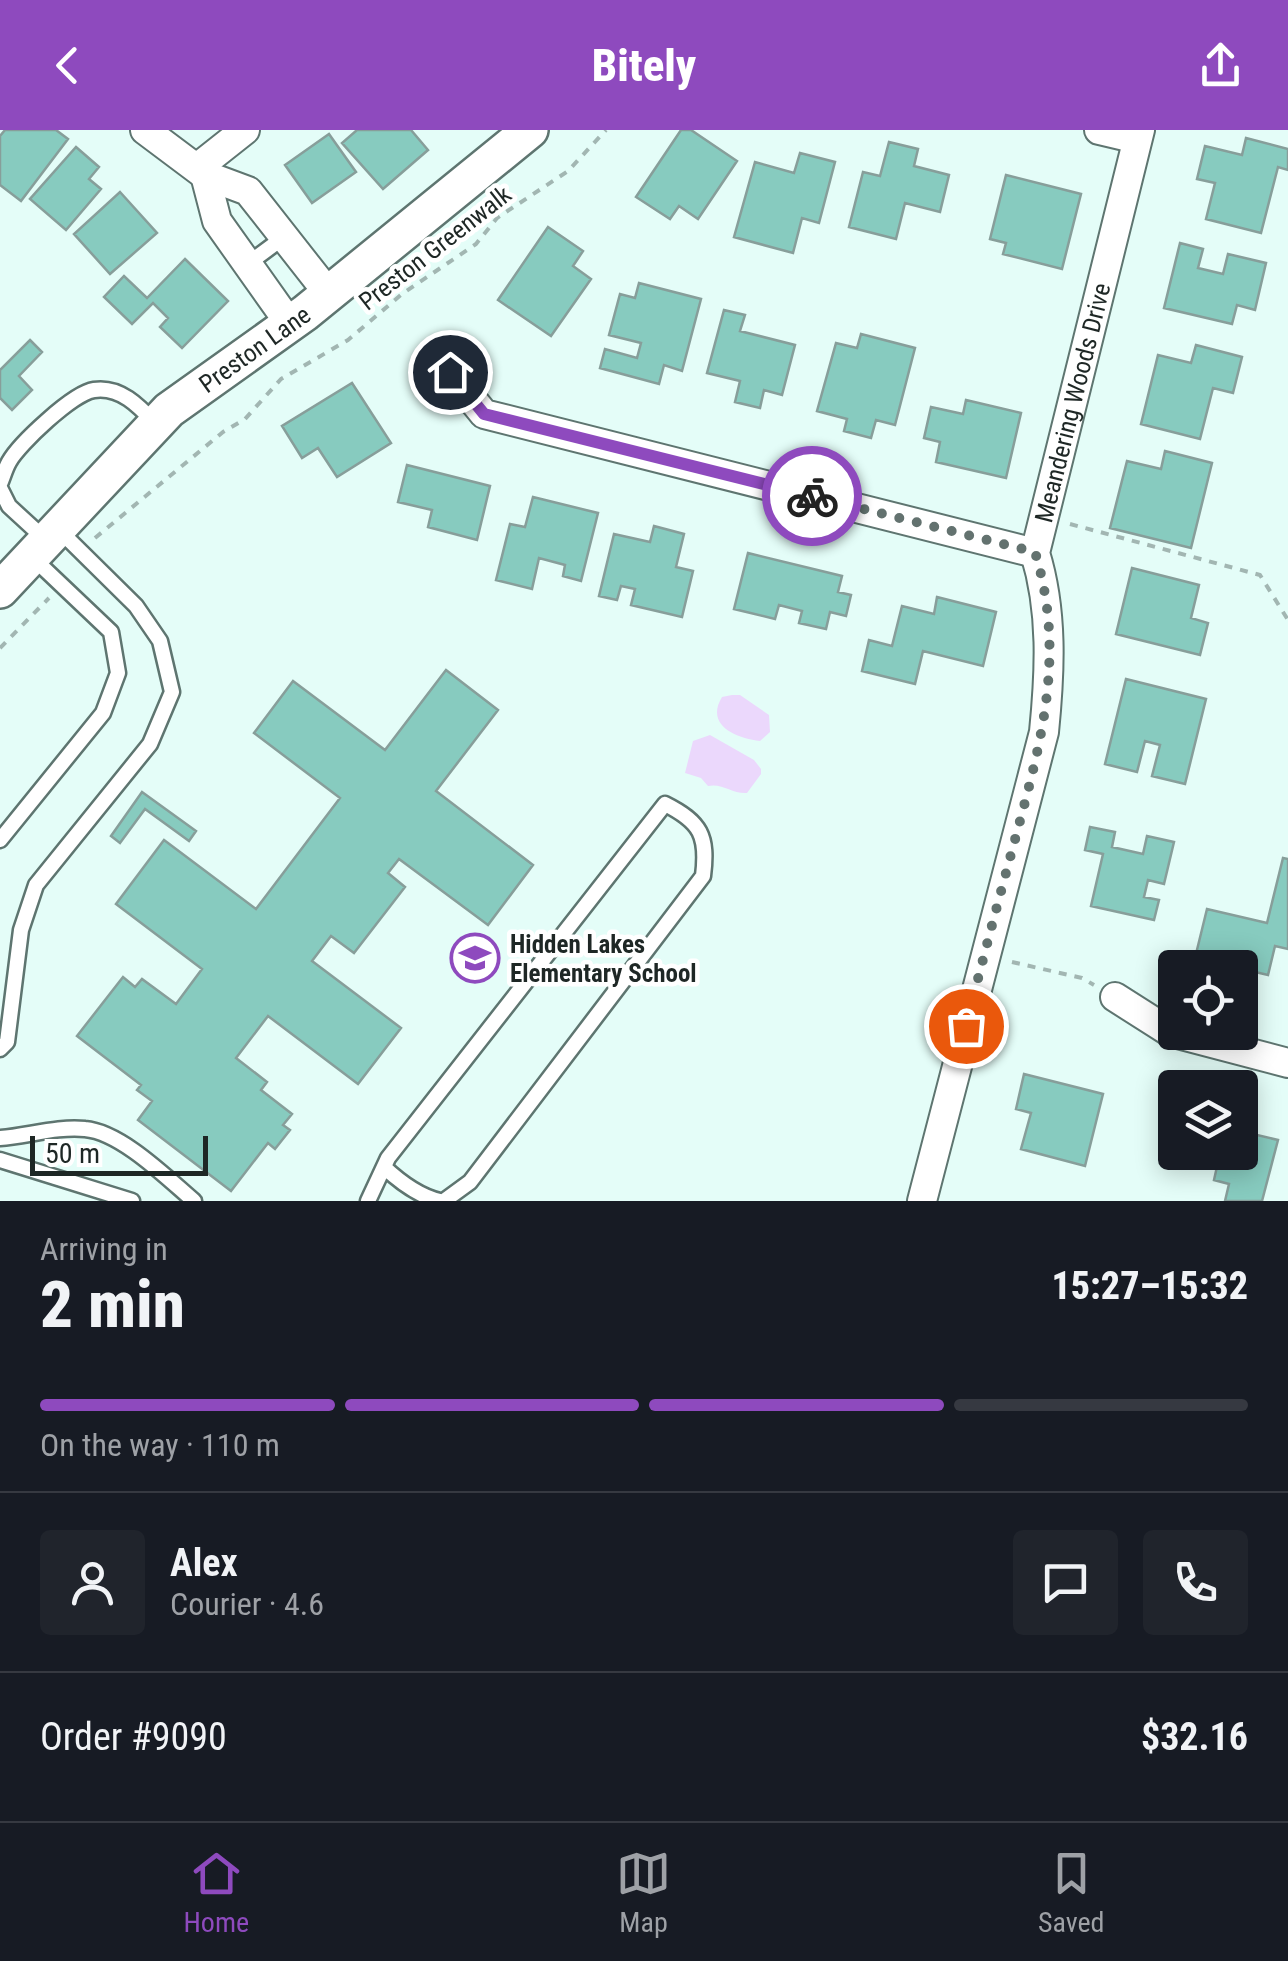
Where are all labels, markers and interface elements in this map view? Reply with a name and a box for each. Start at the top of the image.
icon: back [40,38,95,93]
icon: share [1193,38,1248,93]
text: Bitely [592,39,696,92]
street label: Preston Greenwalk [353,179,517,316]
street label: Meandering Woods Drive [1029,280,1116,525]
street label: Preston Lane [193,300,316,398]
pin [408,330,493,415]
icon: home [423,345,478,400]
courier [762,446,862,546]
icon: bike [785,469,840,524]
place label: Hidden Lakes Elementary School [510,930,697,988]
school or university icon: Hidden Lakes Elementary School [449,932,501,984]
map controls [1158,950,1258,1170]
button: locate [1158,950,1258,1050]
pin [924,984,1009,1069]
icon: bag [939,999,994,1054]
button: layers [1158,1070,1258,1170]
scale bar [30,1131,208,1176]
text: 50 m [45,1137,100,1170]
text: Arriving in [40,1230,168,1268]
text: 15:27–15:32 [1051,1264,1248,1308]
text: 2 min [40,1267,185,1343]
text: On the way · 110 m [40,1426,280,1464]
button: person [40,1530,145,1635]
button: chat [1013,1530,1118,1635]
button: phone [1143,1530,1248,1635]
text: Alex [170,1541,238,1585]
text: Courier · 4.6 [170,1585,324,1623]
text: Order #9090 [40,1715,227,1759]
text: $32.16 [1141,1715,1248,1759]
tab: Home [183,1846,249,1939]
tab: Map [616,1846,671,1939]
tab: Saved [1038,1846,1105,1939]

